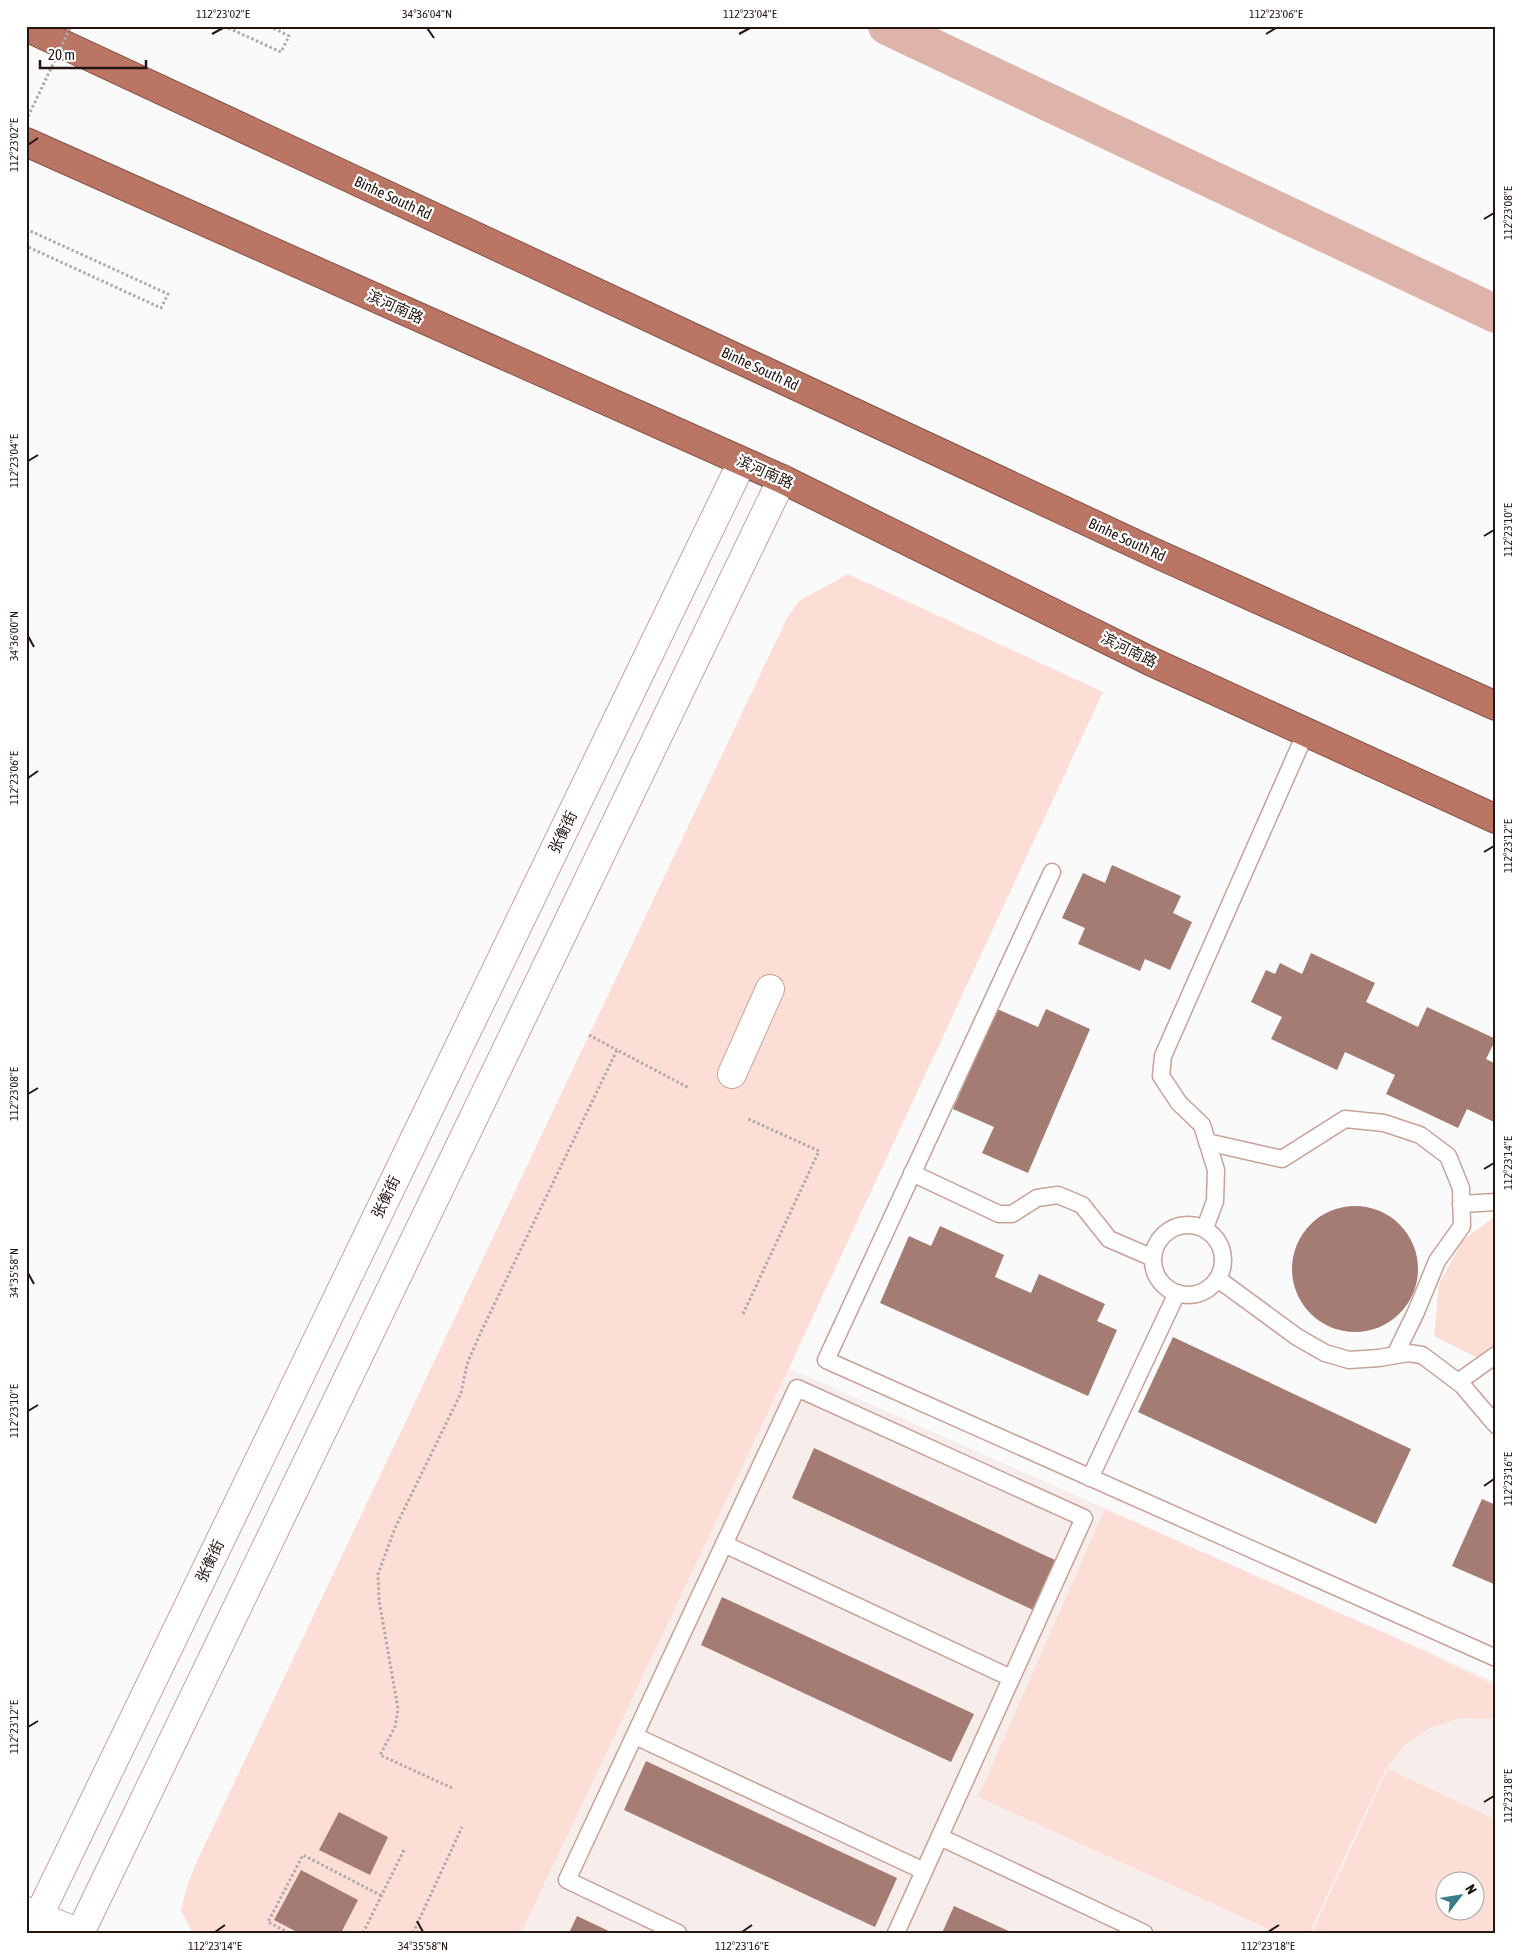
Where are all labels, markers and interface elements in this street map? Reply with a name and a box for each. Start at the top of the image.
text: 112°23'02"E [196,7,250,21]
text: 34°36'04"N [402,7,452,21]
text: 112°23'04"E [723,7,777,21]
text: 112°23'06"E [1249,7,1303,21]
scale bar [40,38,146,70]
text: 20 m [48,46,75,63]
text: 112°23'02"E [7,118,21,172]
street label: Binhe South Rd [352,172,434,223]
text: 112°23'08"E [1501,186,1515,240]
street label: 滨河南路 [364,287,426,327]
street label: Binhe South Rd [719,343,801,394]
text: 112°23'04"E [7,434,21,488]
street label: 滨河南路 [734,452,796,492]
text: 112°23'10"E [1501,503,1515,557]
street label: Binhe South Rd [1086,514,1168,565]
text: 34°36'00"N [7,611,21,661]
street label: 滨河南路 [1099,629,1160,670]
text: 112°23'06"E [7,751,21,805]
street label: 张衡街 [545,808,580,856]
text: 112°23'12"E [1501,819,1515,873]
text: 112°23'08"E [7,1067,21,1121]
text: 112°23'14"E [1501,1136,1515,1190]
street label: 张衡街 [368,1173,403,1221]
text: 34°35'58"N [7,1248,21,1298]
text: 112°23'10"E [7,1384,21,1438]
text: 112°23'16"E [1501,1452,1515,1506]
street label: 张衡街 [192,1537,227,1585]
text: 112°23'12"E [7,1700,21,1754]
text: 112°23'18"E [1501,1769,1515,1823]
north arrow [1434,1872,1484,1922]
text: N [1462,1882,1480,1897]
text: 112°23'14"E [188,1939,242,1953]
text: 34°35'58"N [398,1939,448,1953]
text: 112°23'16"E [715,1939,769,1953]
text: 112°23'18"E [1241,1939,1295,1953]

